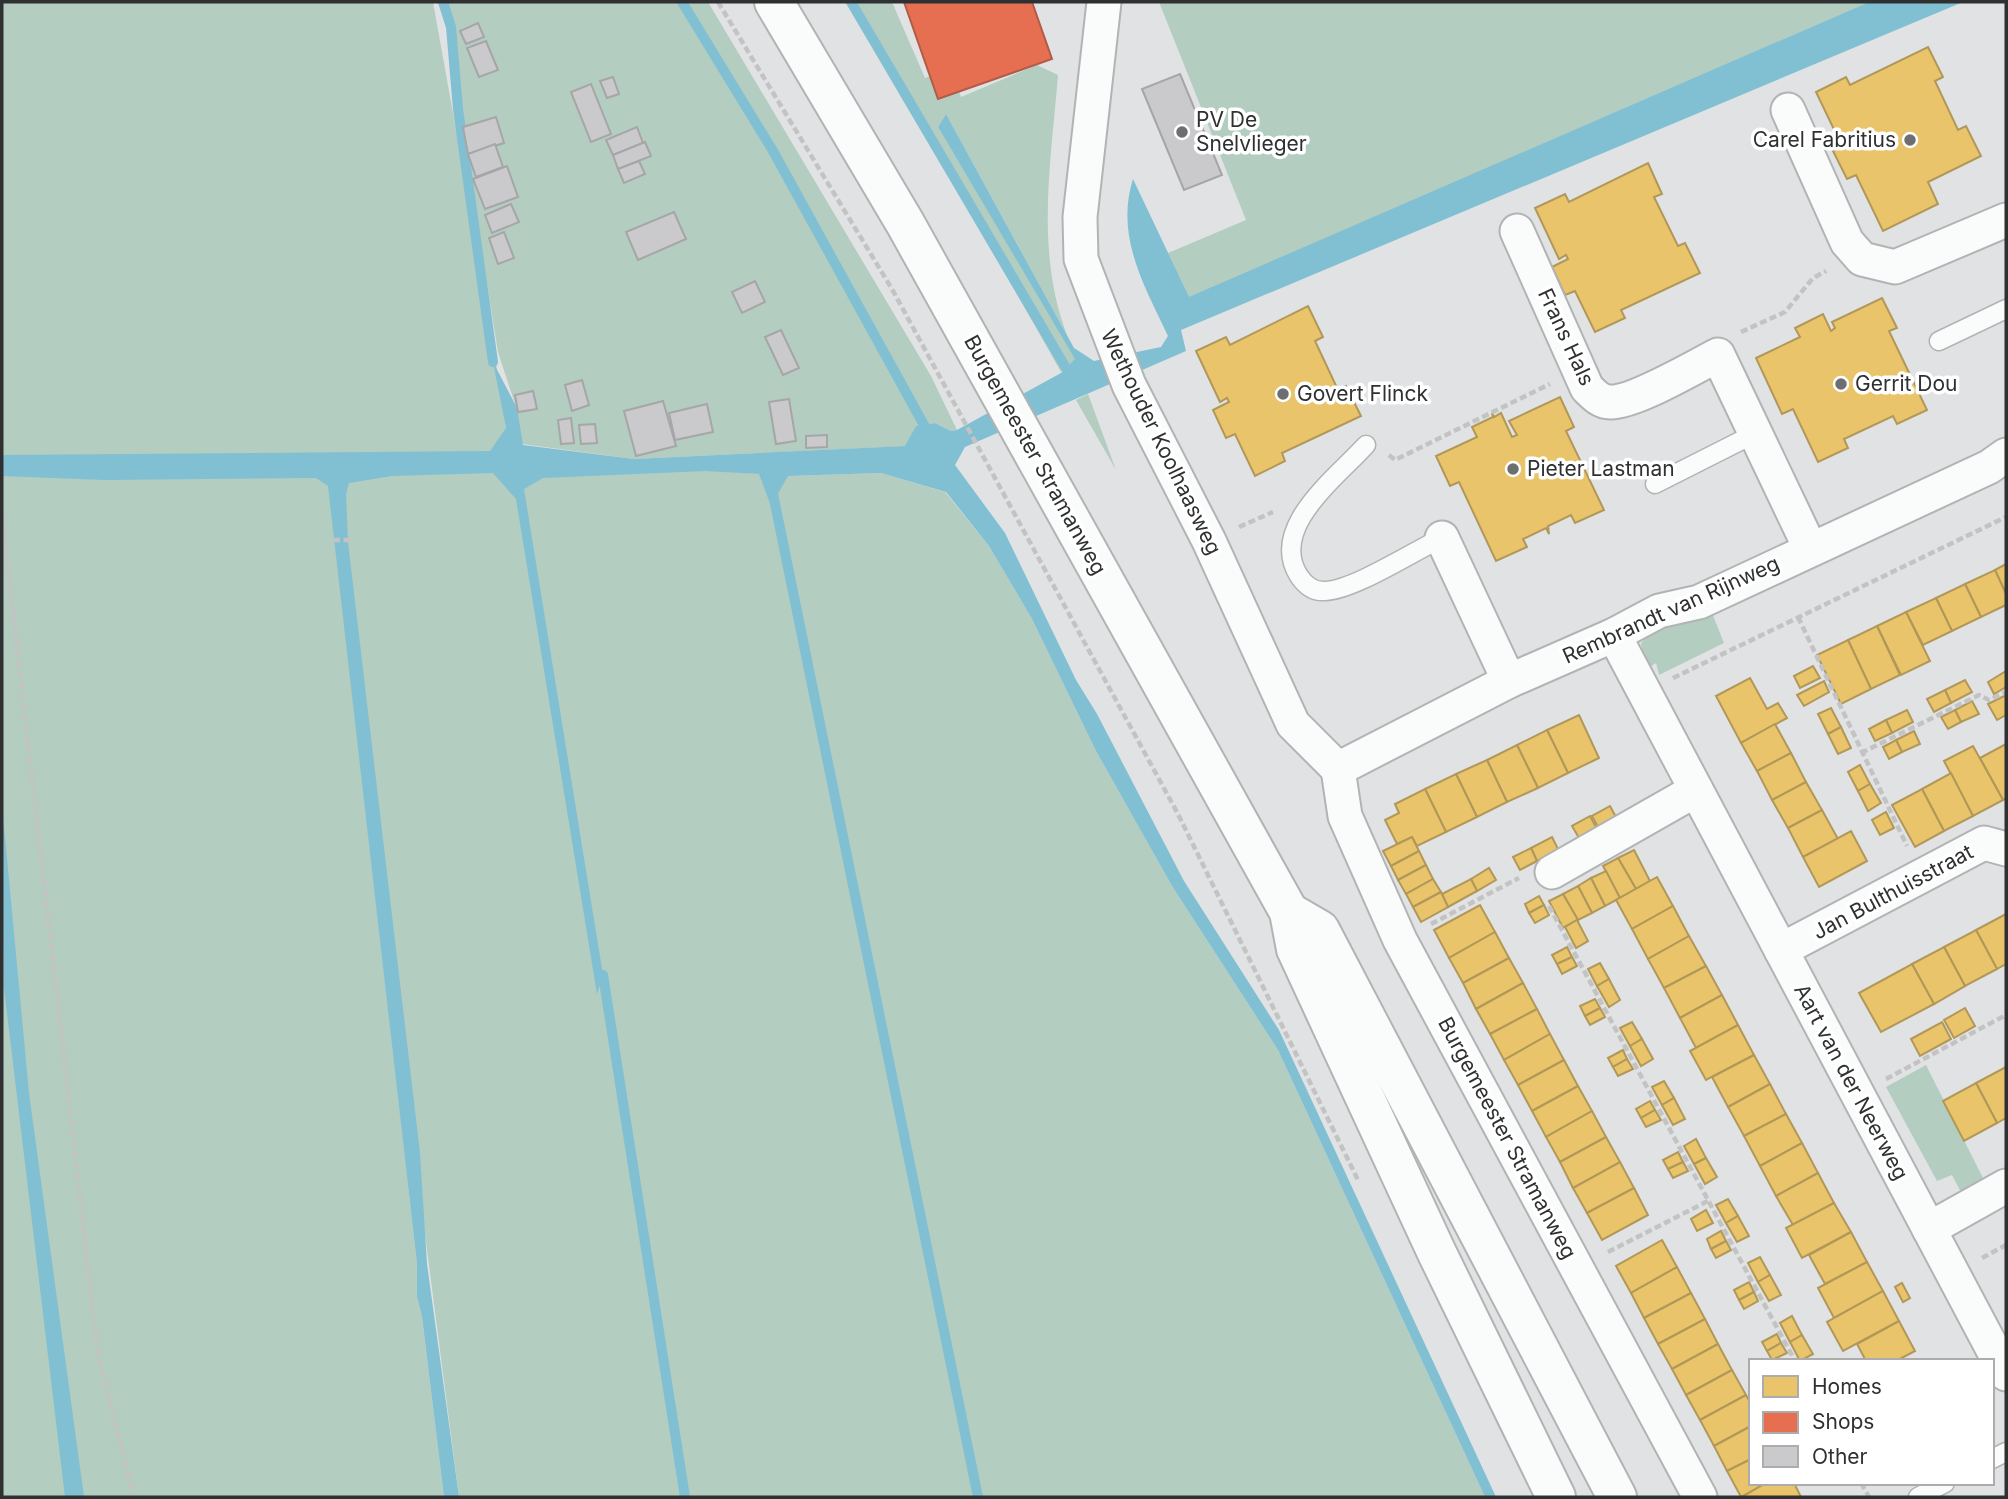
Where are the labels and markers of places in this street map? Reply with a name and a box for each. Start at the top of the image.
place label: PV De Snelvlieger [1196,107,1307,156]
marker: PV De Snelvlieger [1174,124,1190,140]
place label: Carel Fabritius [1753,127,1896,152]
marker: Carel Fabritius [1902,132,1918,148]
place label: Gerrit Dou [1855,371,1957,396]
marker: Gerrit Dou [1833,376,1849,392]
place label: Govert Flinck [1297,381,1428,406]
marker: Govert Flinck [1275,386,1291,402]
place label: Pieter Lastman [1527,456,1675,481]
marker: Pieter Lastman [1505,461,1521,477]

